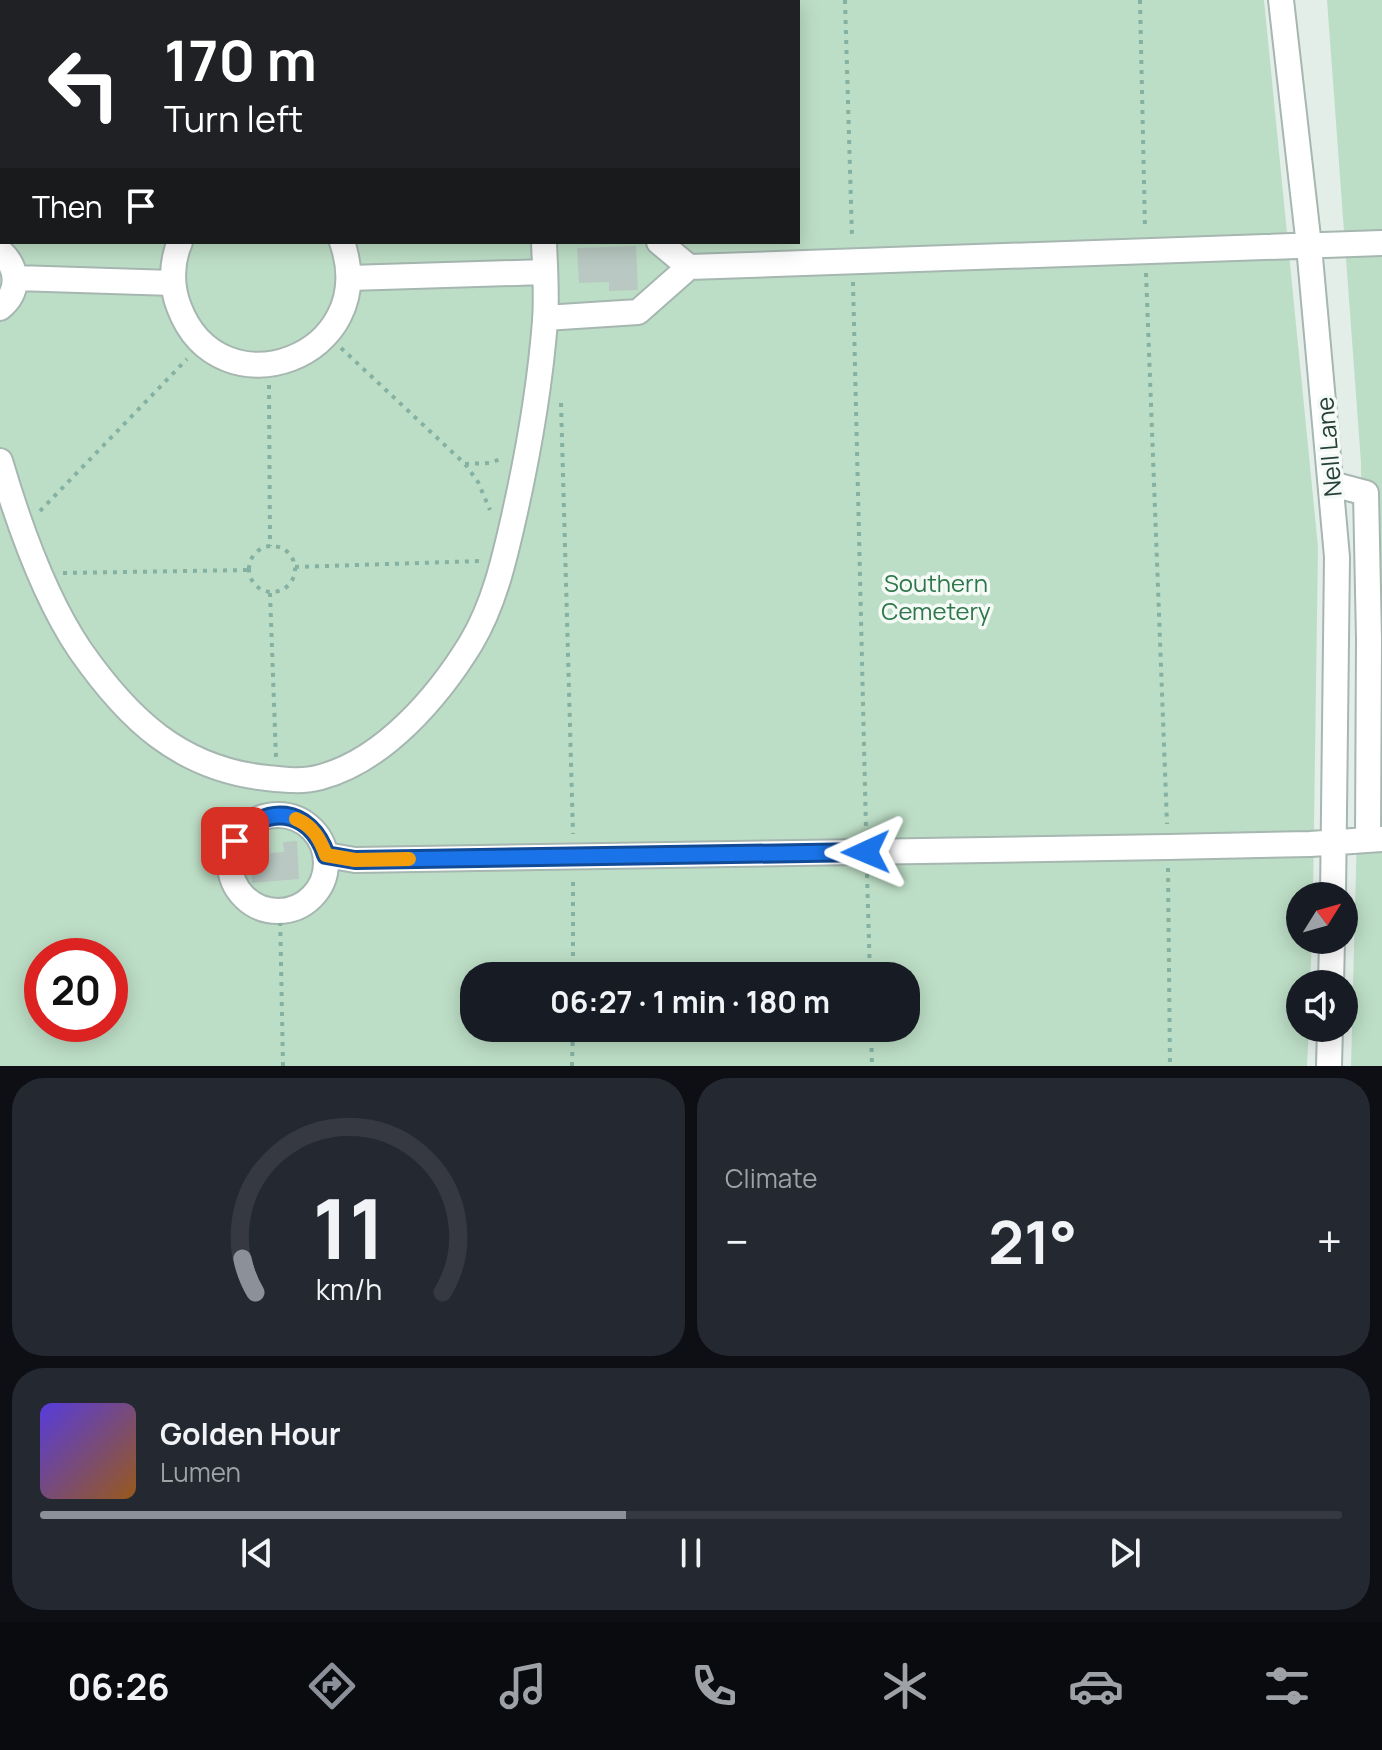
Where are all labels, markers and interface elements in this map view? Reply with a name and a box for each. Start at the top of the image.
text: 170 m [164,21,317,98]
icon: left [32,32,136,136]
text: Turn left [164,94,303,143]
icon: arrive [119,184,163,228]
text: Then [32,186,103,227]
street label: Nell Lane [1307,396,1349,498]
park label: Southern Cemetery [881,566,991,627]
pin [201,807,269,875]
position arrow [824,810,908,894]
icon: arrive [213,819,257,863]
north arrow [1286,882,1358,954]
map controls [1286,882,1358,1042]
speed limit sign: 20 [24,938,128,1042]
button: sound [1286,970,1358,1042]
text: 06:27 · 1 min · 180 m [550,981,830,1022]
text: Climate [725,1160,817,1196]
text: 11 [312,1170,385,1284]
text: 21° [988,1200,1077,1282]
text: − [725,1211,749,1271]
text: + [1317,1211,1342,1271]
text: km/h [315,1270,382,1309]
text: Golden Hour [160,1413,341,1454]
text: Lumen [160,1454,241,1490]
icon: previous [235,1531,279,1575]
icon: pause [669,1531,713,1575]
icon: next [1103,1531,1147,1575]
icon: directions [304,1658,360,1714]
icon: music [495,1658,551,1714]
icon: phone [686,1658,742,1714]
icon: climate [877,1658,933,1714]
icon: car [1068,1658,1124,1714]
icon: filters [1259,1658,1315,1714]
text: 06:26 [67,1662,170,1711]

